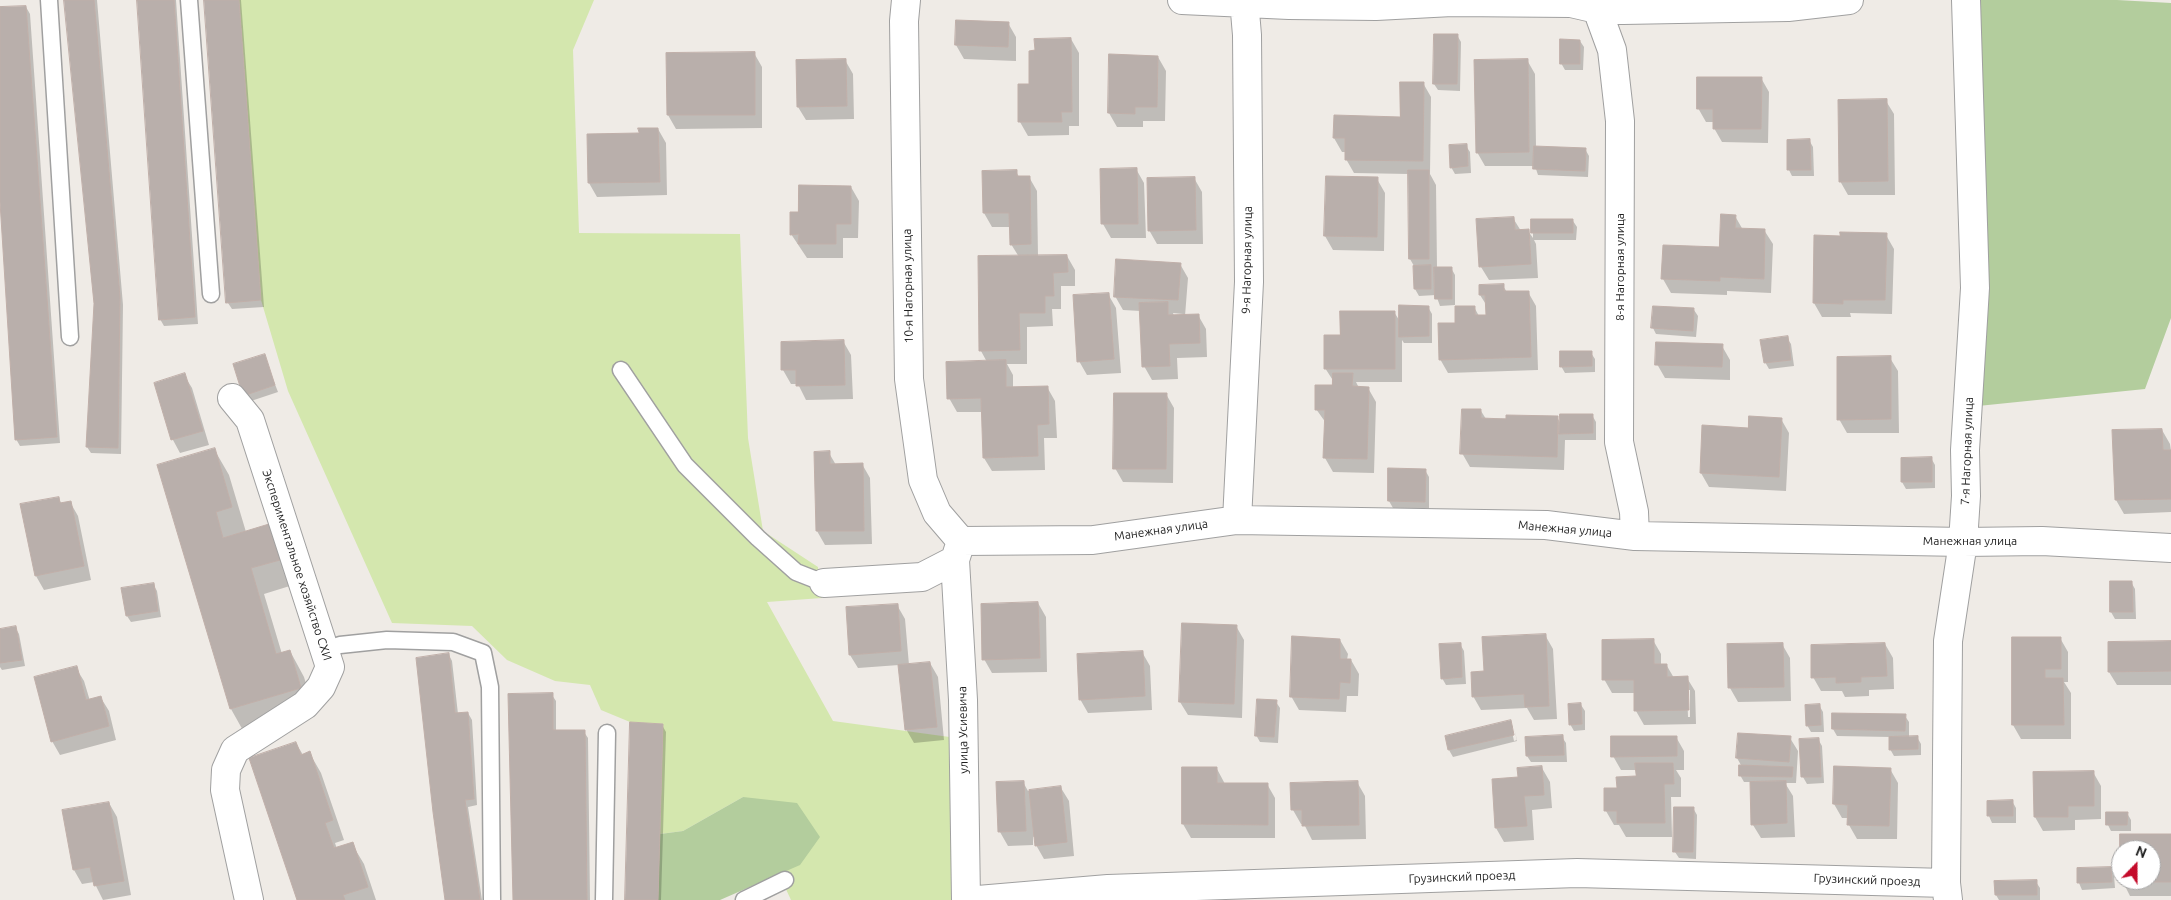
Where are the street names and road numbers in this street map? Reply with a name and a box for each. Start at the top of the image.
street label: 9-я Нагорная улица [1239,206,1255,314]
street label: 8-я Нагорная улица [1613,213,1627,321]
street label: 10-я Нагорная улица [900,228,916,344]
street label: 7-я Нагорная улица [1958,397,1976,505]
street label: Экспериментальное хозяйство СХИ [259,468,335,662]
street label: Манежная улица [1113,516,1209,544]
street label: Манежная улица [1517,518,1613,540]
street label: Манежная улица [1923,534,2017,548]
street label: улица Усиевича [955,686,971,774]
street label: Грузинский проезд [1408,868,1516,886]
street label: Грузинский проезд [1813,871,1921,889]

